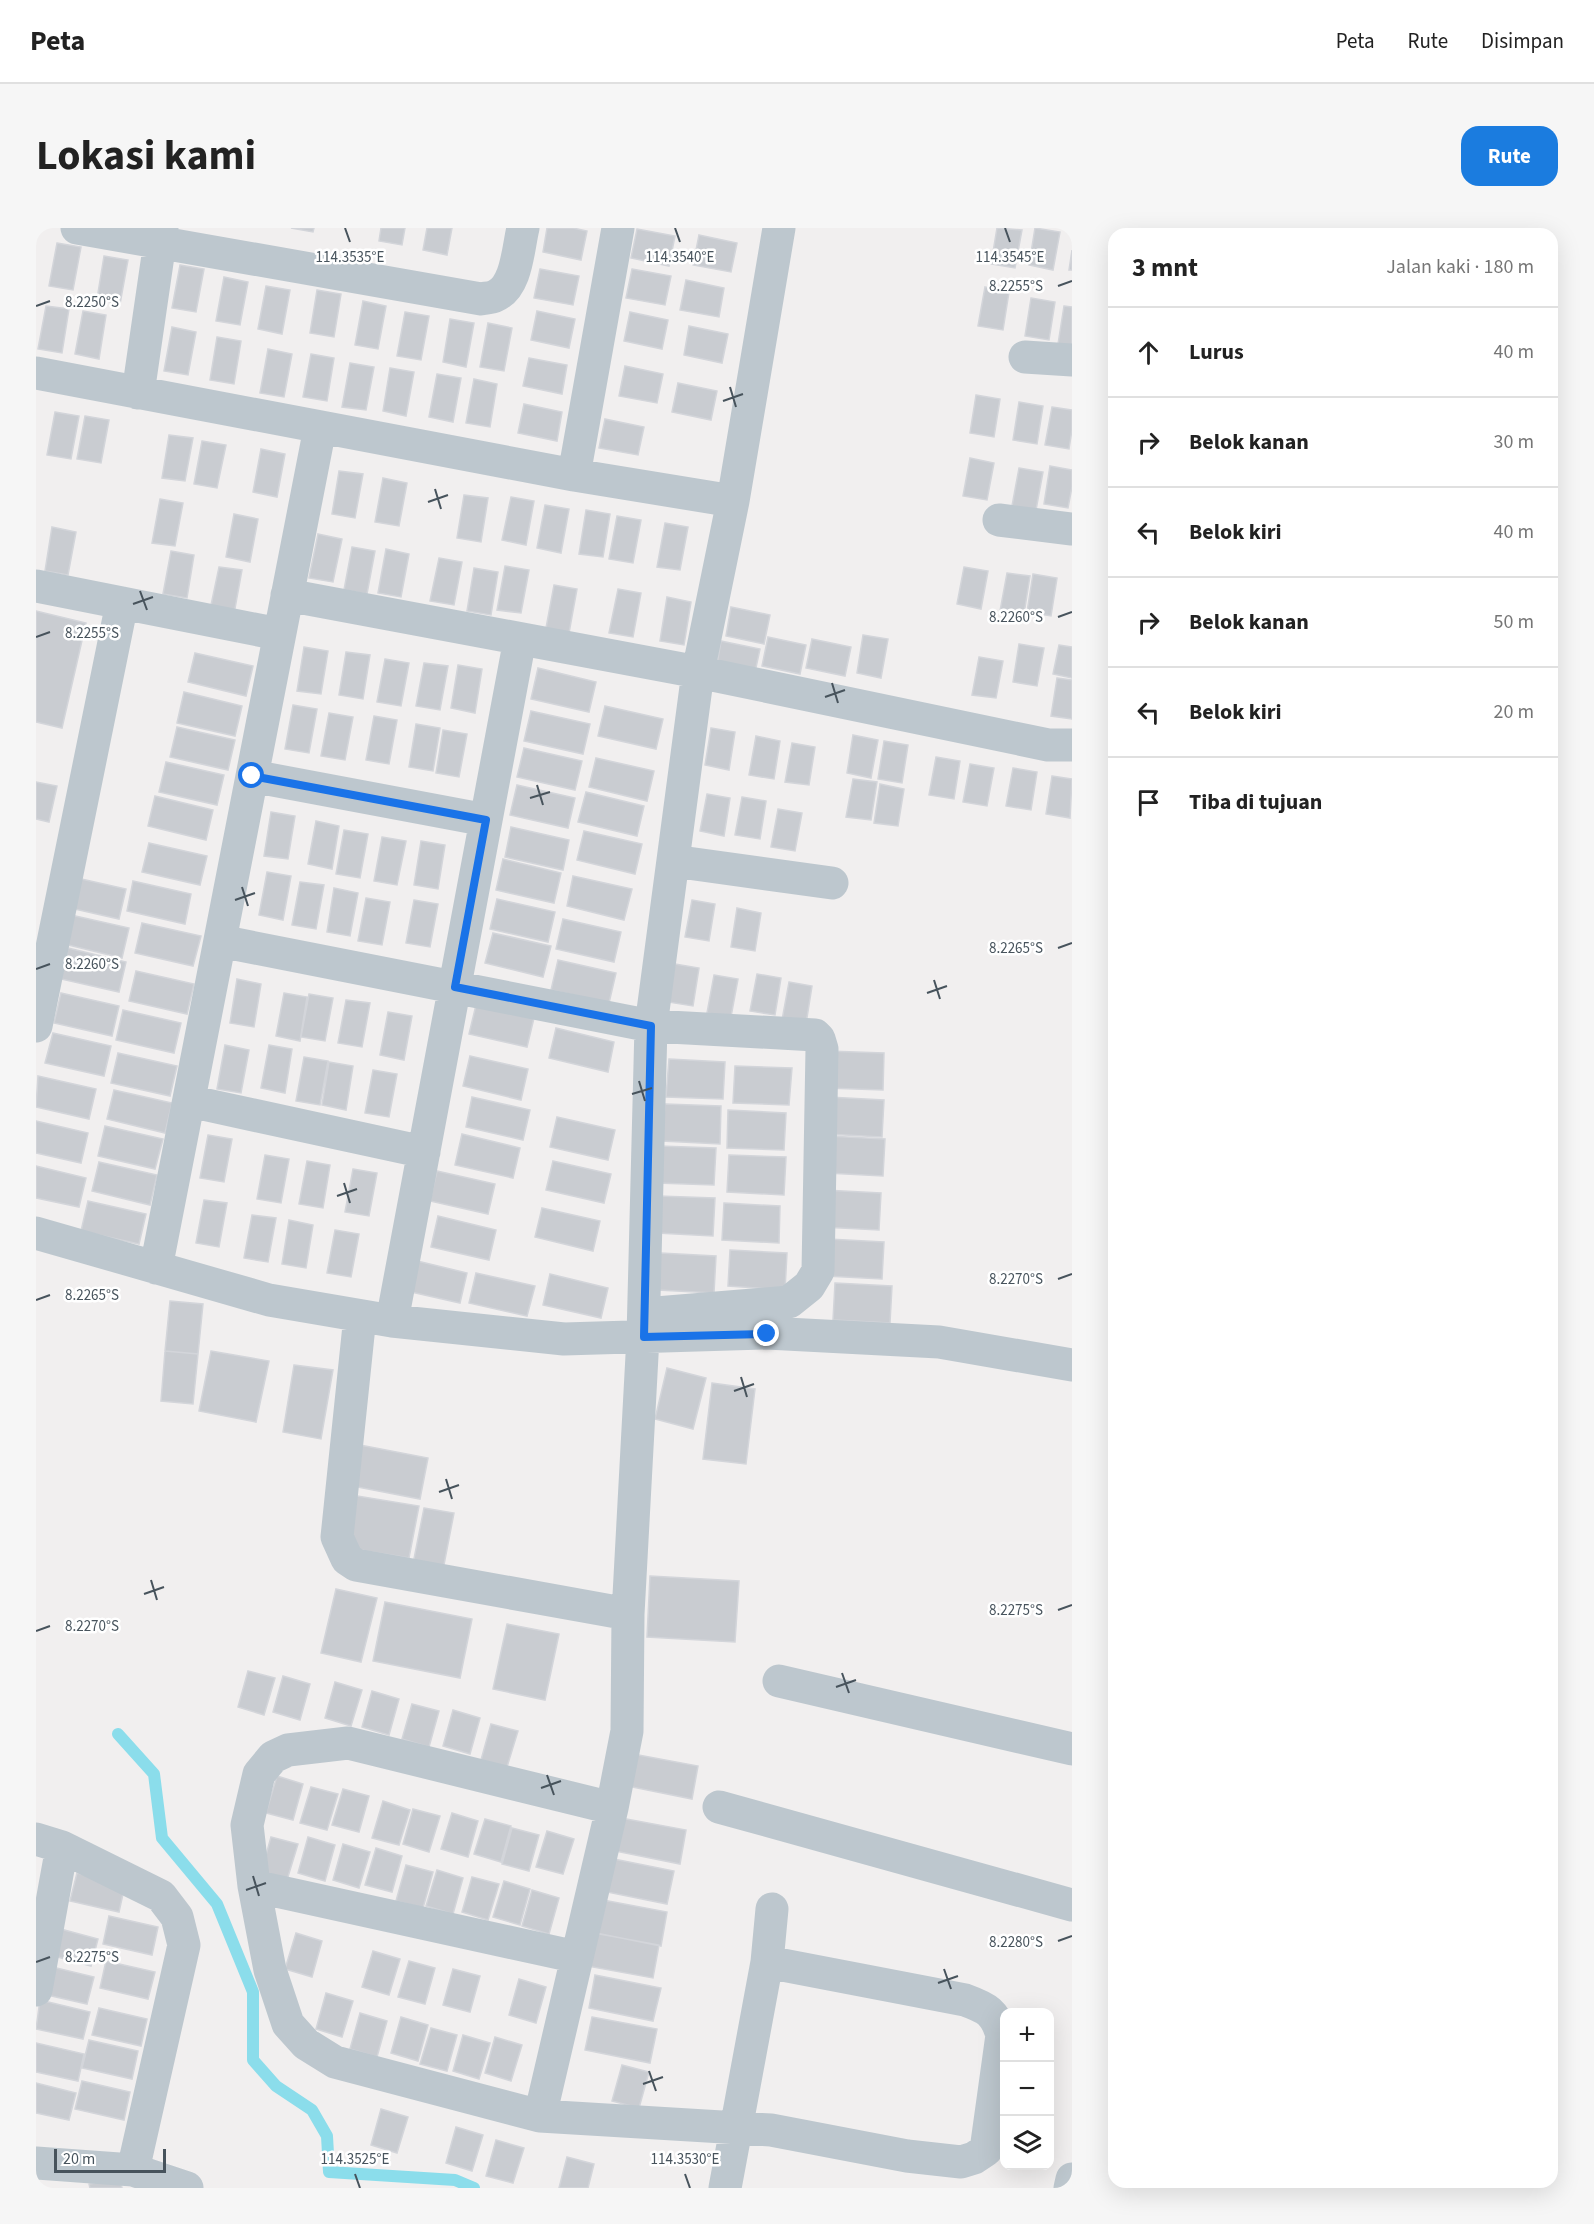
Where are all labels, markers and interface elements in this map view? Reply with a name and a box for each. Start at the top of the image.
text: Peta [30,21,85,61]
text: Peta [1336,26,1374,56]
text: Rute [1407,26,1448,56]
text: Disimpan [1481,26,1564,56]
text: Lokasi kami [36,126,256,186]
button: Rute [1461,126,1558,186]
text: 114.3535°E [316,247,384,268]
text: 114.3540°E [646,247,714,268]
text: 114.3545°E [976,247,1044,268]
text: 3 mnt [1132,249,1198,286]
text: Jalan kaki · 180 m [1386,253,1534,281]
text: 8.2255°S [989,276,1043,297]
text: 8.2250°S [65,292,119,313]
icon: ahead [1132,336,1165,369]
text: Lurus [1189,336,1244,368]
text: 40 m [1494,338,1534,366]
icon: right [1132,426,1165,459]
text: Belok kanan [1189,426,1309,458]
text: 30 m [1494,428,1534,456]
icon: left [1132,516,1165,549]
text: Belok kiri [1189,516,1282,548]
text: 40 m [1494,518,1534,546]
icon: right [1132,606,1165,639]
text: Belok kanan [1189,606,1309,638]
text: 8.2260°S [989,607,1043,628]
text: 50 m [1494,608,1534,636]
text: 8.2255°S [65,623,119,644]
icon: left [1132,696,1165,729]
text: Belok kiri [1189,696,1282,728]
text: 20 m [1494,698,1534,726]
route start [238,762,264,788]
icon: arrive [1132,786,1165,819]
text: Tiba di tujuan [1189,786,1322,818]
text: 8.2265°S [989,938,1043,959]
text: 8.2260°S [65,954,119,975]
text: 8.2270°S [989,1269,1043,1290]
text: 8.2265°S [65,1285,119,1306]
route end [753,1320,779,1346]
text: 8.2275°S [989,1600,1043,1621]
text: 8.2270°S [65,1616,119,1637]
text: 8.2280°S [989,1932,1043,1953]
text: 8.2275°S [65,1947,119,1968]
map controls [1000,2008,1054,2170]
button: + [1000,2008,1054,2062]
button: − [1000,2062,1054,2116]
button: layers [1000,2116,1054,2170]
scale bar [54,2146,166,2174]
text: 20 m [63,2148,95,2170]
text: 114.3525°E [321,2149,389,2170]
text: 114.3530°E [651,2149,719,2170]

